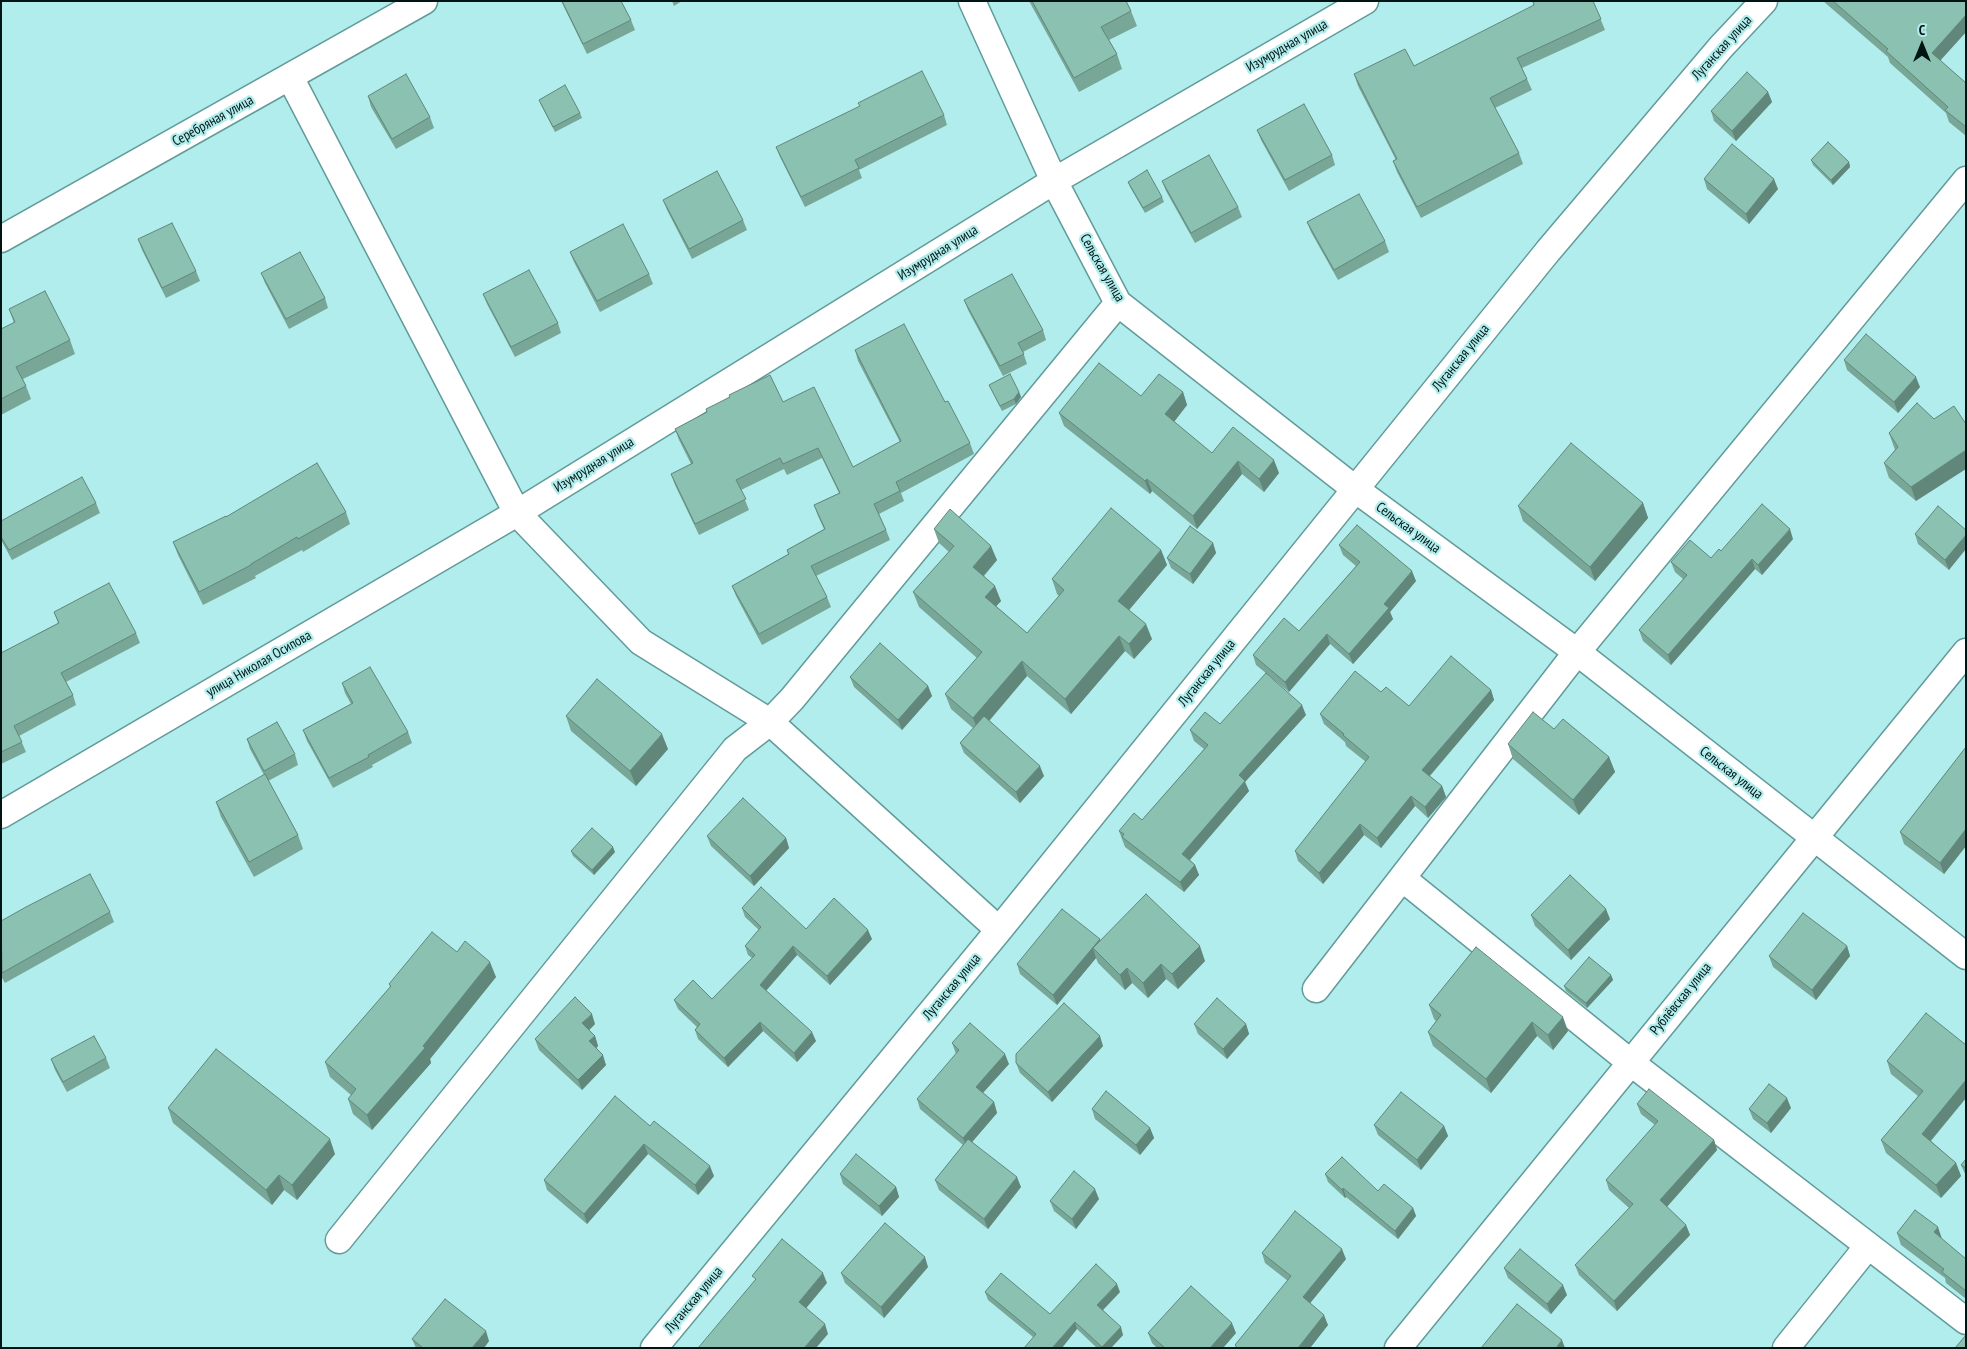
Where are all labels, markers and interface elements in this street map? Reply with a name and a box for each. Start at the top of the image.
street label: Луганская улица [1689,12,1755,84]
street label: Изумрудная улица [1243,16,1331,76]
north arrow [1897,20,1947,70]
text: С [1919,21,1925,39]
street label: Серебряная улица [170,92,256,150]
street label: Изумрудная улица [895,222,981,284]
street label: Сельская улица [1076,231,1128,305]
street label: Луганская улица [1429,321,1493,395]
street label: Изумрудная улица [551,434,637,496]
street label: Сельская улица [1373,499,1443,557]
street label: улица Николая Осипова [203,627,315,701]
street label: Луганская улица [1175,636,1239,710]
street label: Сельская улица [1696,743,1766,803]
street label: Луганская улица [919,950,985,1024]
street label: Рублёвская улица [1647,960,1715,1038]
street label: Луганская улица [661,1263,727,1337]

